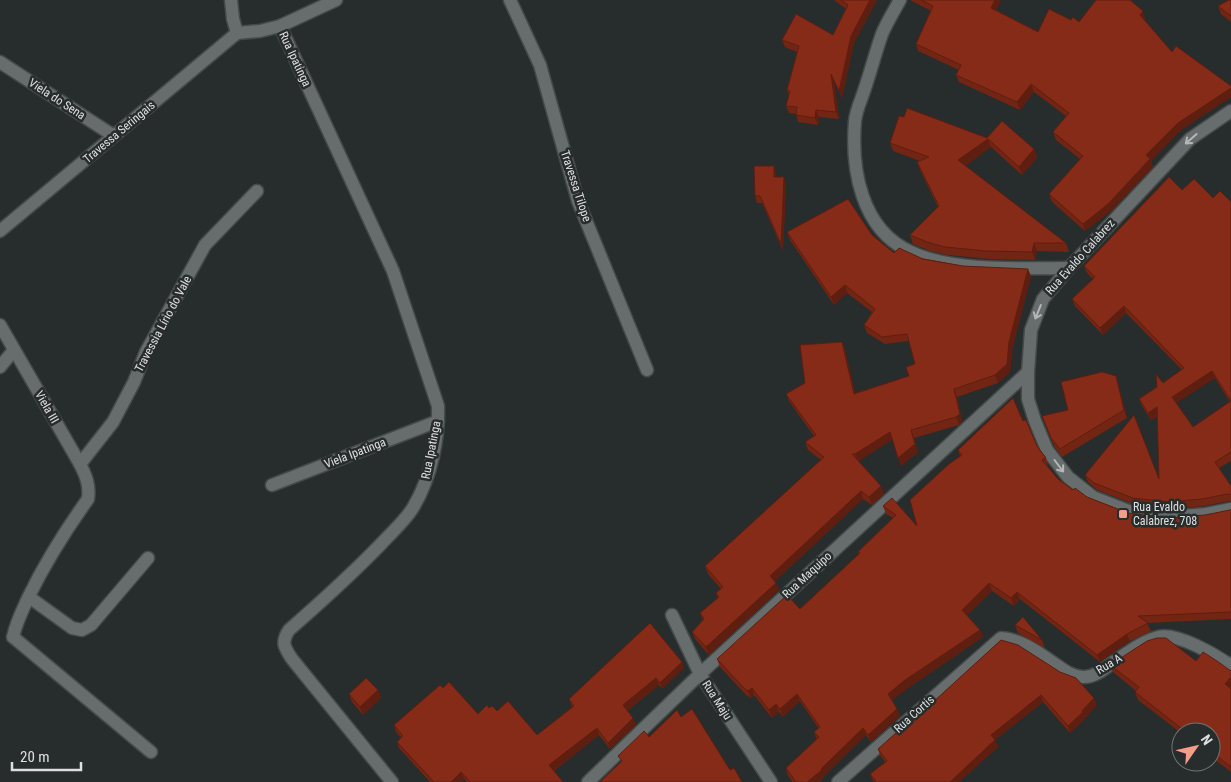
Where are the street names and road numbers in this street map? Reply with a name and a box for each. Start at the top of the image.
street label: Rua Ipatinga [276,29,314,89]
street label: Viela do Sena [26,76,88,123]
street label: Travessa Seringais [80,98,158,166]
street label: Travessa Tilope [558,149,594,224]
street label: Rua Evaldo Calabrez [1043,217,1117,297]
street label: Travessia Lírio do Vale [132,273,194,374]
street label: Viela III [32,388,62,426]
street label: Rua Ipatinga [418,419,444,480]
street label: Viela Ipatinga [322,435,388,471]
street label: Rua Maquipo [780,549,834,601]
street label: Rua A [1094,651,1124,677]
street label: Rua Maju [699,678,735,722]
street label: Rua Cortis [891,692,937,736]

